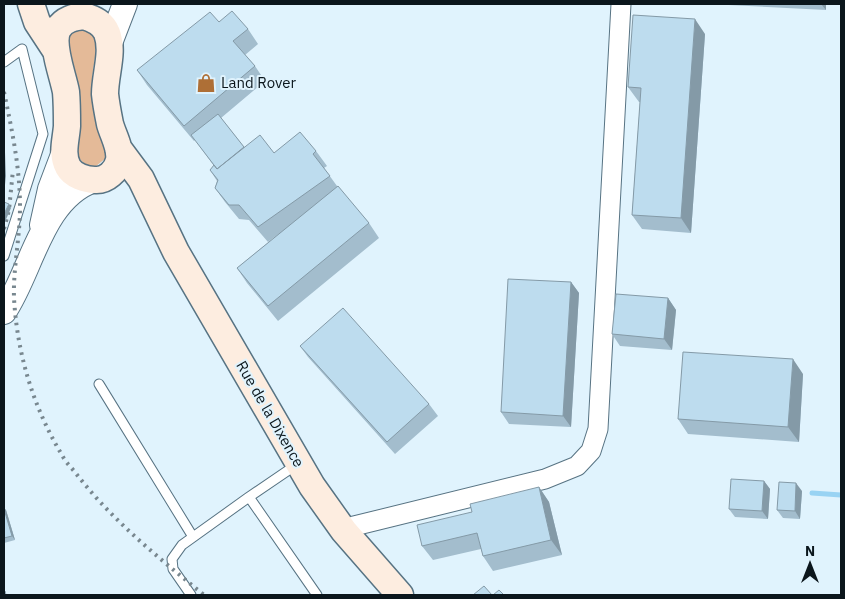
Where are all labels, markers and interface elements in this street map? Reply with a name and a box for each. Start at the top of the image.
shop icon: Land Rover [195,72,217,94]
place label: Land Rover [221,73,296,92]
street label: Rue de la Dixence [232,357,309,470]
north arrow [785,539,835,589]
text: N [805,542,815,560]

